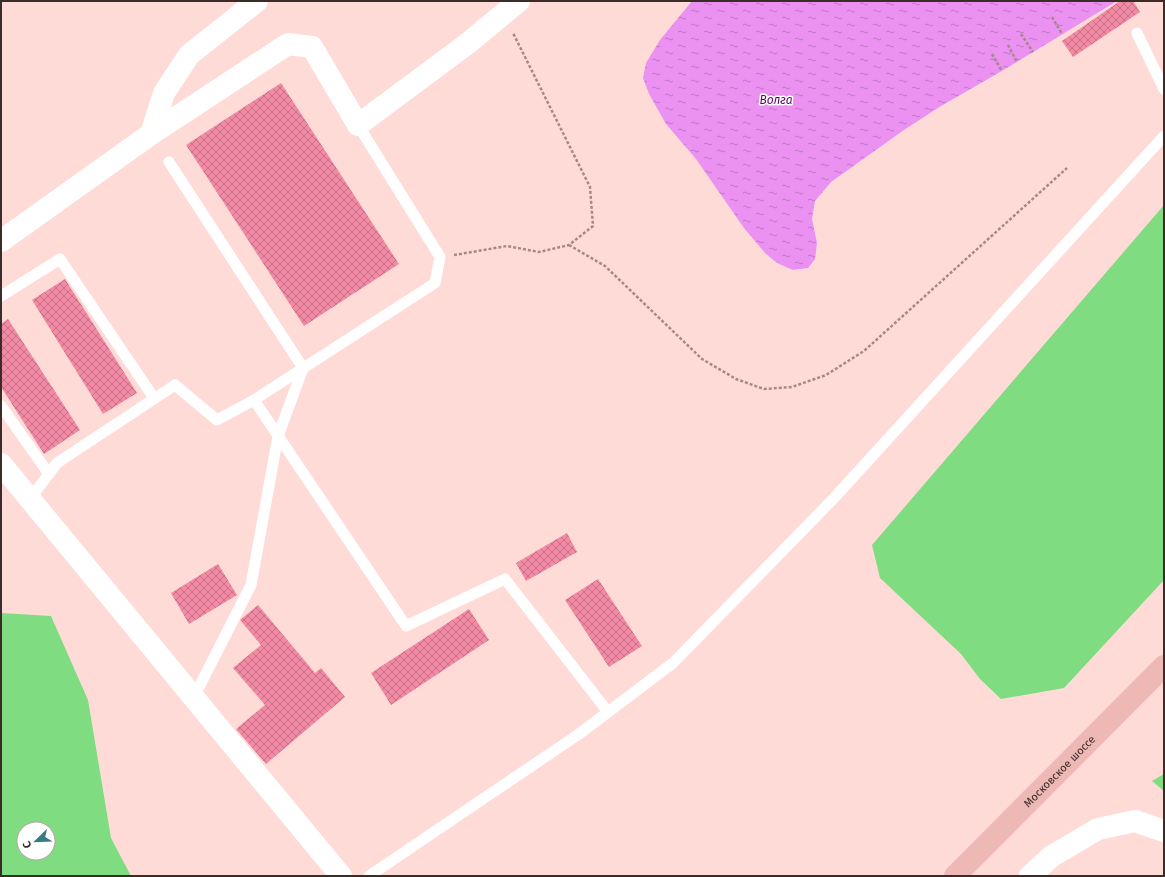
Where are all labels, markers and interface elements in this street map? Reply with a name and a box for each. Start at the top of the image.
water label: Волга [759,93,793,107]
street label: Московское шоссе [1021,732,1098,810]
north arrow [16,821,56,861]
text: С [20,839,34,850]

